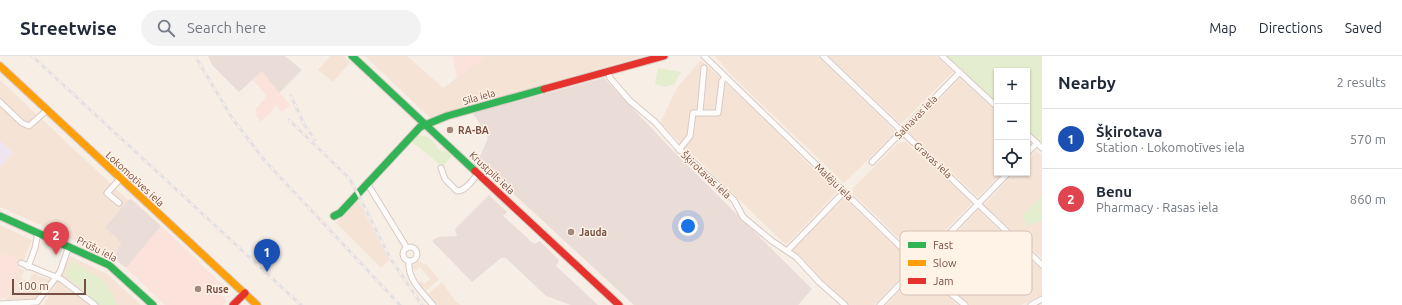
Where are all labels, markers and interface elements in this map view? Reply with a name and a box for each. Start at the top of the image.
search box [141,10,421,46]
text: Streetwise [20,17,117,39]
icon: search [155,17,177,39]
text: Search here [187,19,266,36]
text: Map [1209,20,1237,36]
text: Directions [1259,20,1323,36]
text: Saved [1345,20,1382,36]
map controls [994,68,1030,176]
button: + [994,68,1030,104]
text: Nearby [1058,73,1116,92]
text: 2 results [1336,75,1386,89]
street label: Sila iela [461,87,497,107]
street label: Salnavas iela [893,93,939,141]
button: − [994,104,1030,140]
text: Šķirotava [1096,123,1162,140]
marker: RA-BA [445,125,455,135]
place label: RA-BA [458,125,489,136]
text: 1 [1067,132,1075,146]
text: 570 m [1350,132,1386,146]
street label: Gravas iela [912,140,954,180]
button: locate [994,140,1030,176]
text: Station · Lokomotīves iela [1096,140,1245,154]
street label: Lokomotīves iela [104,149,166,209]
street label: Krustpils iela [467,149,517,197]
street label: Šķirotavas iela [679,149,734,201]
street label: Malēju iela [813,161,855,203]
text: Benu [1096,183,1132,200]
text: 2 [1067,192,1075,206]
text: 860 m [1350,192,1386,206]
text: Pharmacy · Rasas iela [1096,200,1218,214]
your location [678,216,698,236]
pin: 2 [43,222,69,255]
marker: Jauda [566,227,576,237]
place label: Jauda [579,227,607,238]
legend [900,231,1032,295]
street label: Prūšu iela [75,234,119,264]
pin: 1 [254,239,280,272]
text: Fast [933,239,954,251]
text: Slow [933,257,957,269]
text: Jam [933,275,954,287]
scale bar [12,277,86,296]
text: 100 m [18,280,49,292]
marker: Ruse [193,284,203,294]
place label: Ruse [206,284,229,295]

